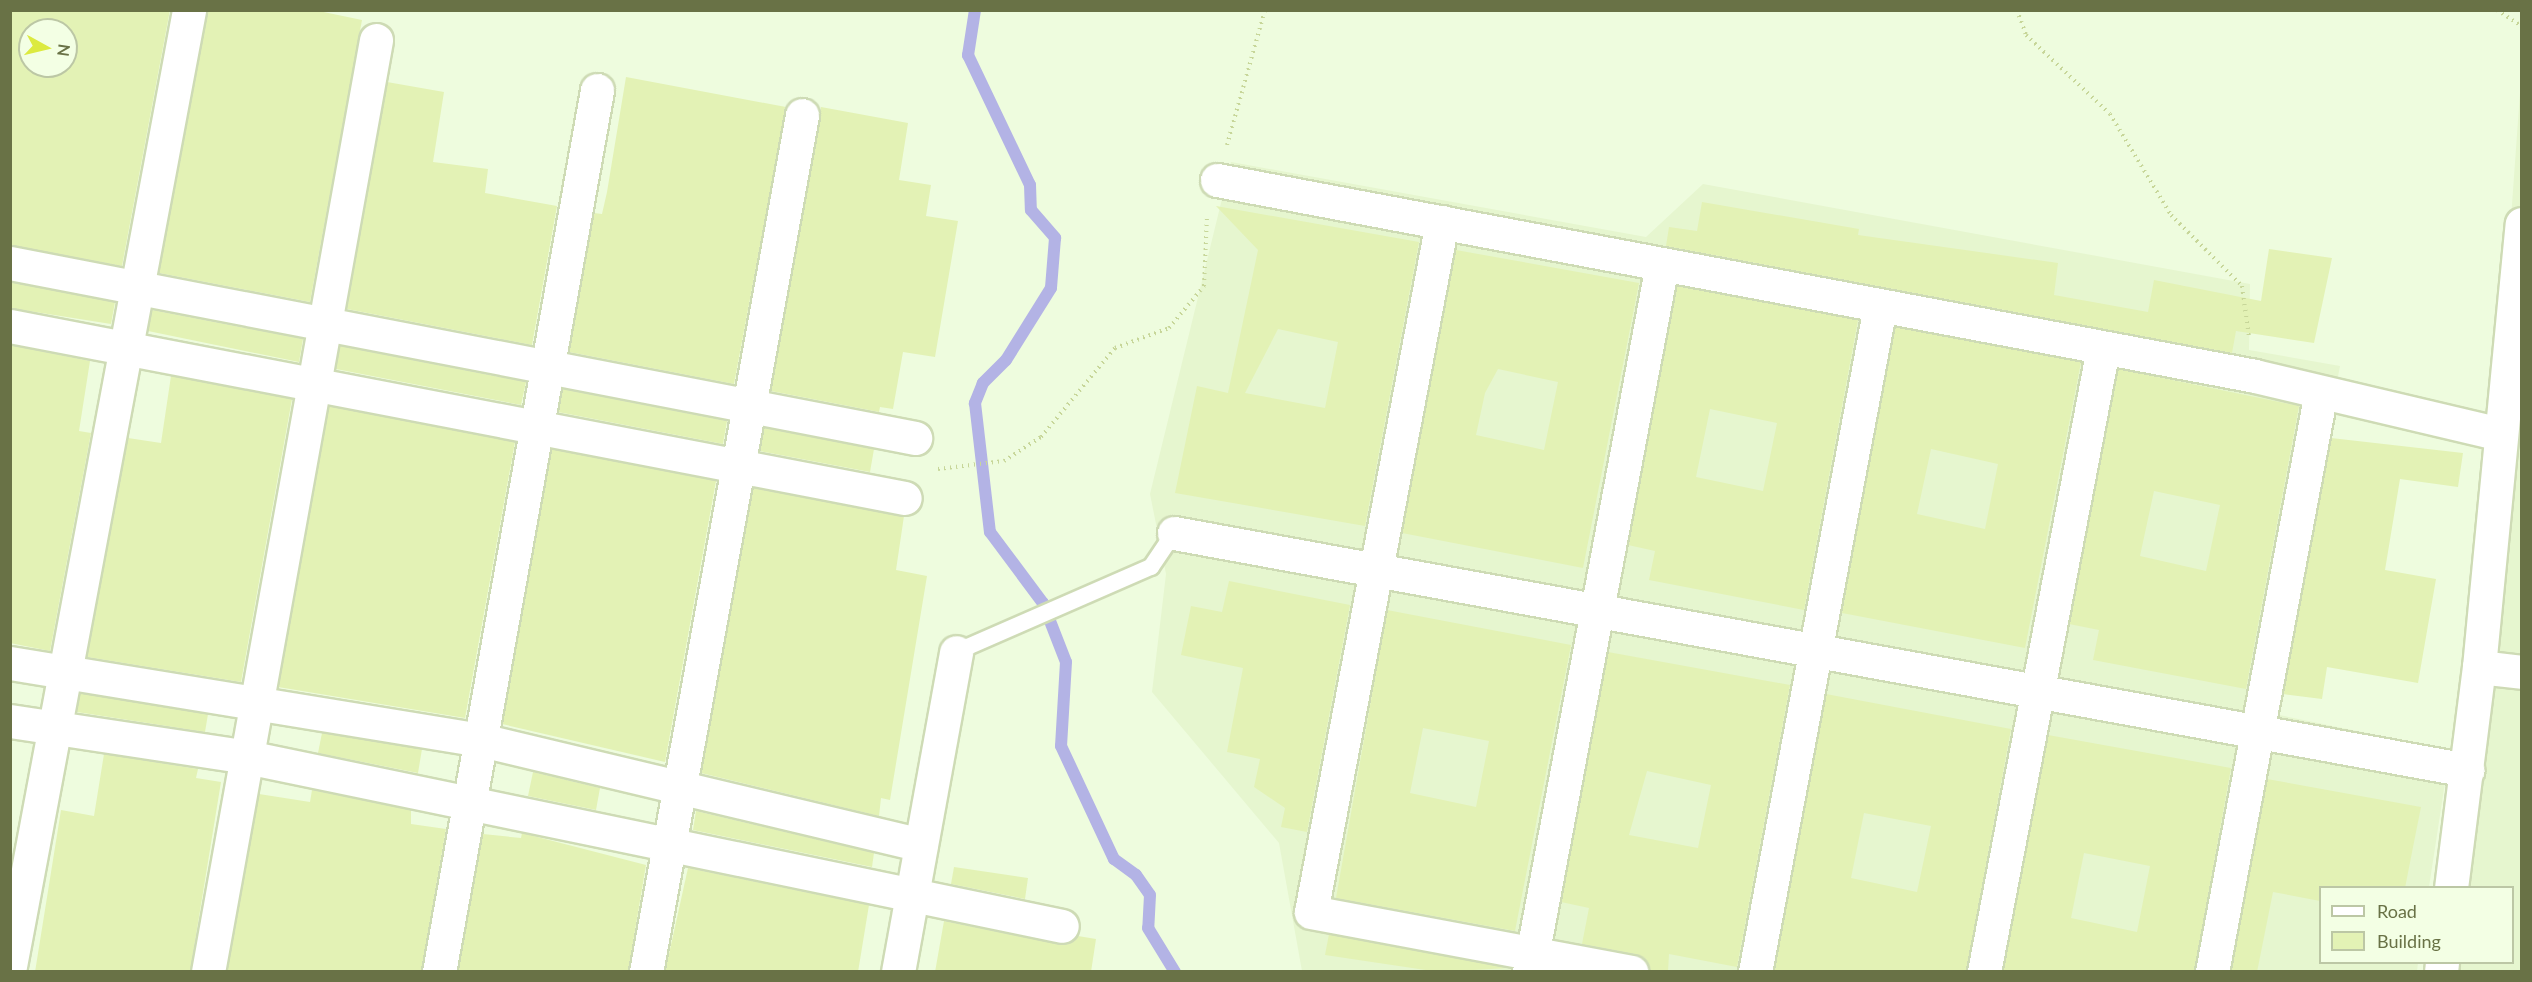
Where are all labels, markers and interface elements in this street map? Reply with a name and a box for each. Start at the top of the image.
north arrow [18,18,78,78]
text: N [54,43,75,58]
legend [2319,886,2514,964]
text: Road [2377,900,2417,922]
text: Building [2377,930,2441,952]

